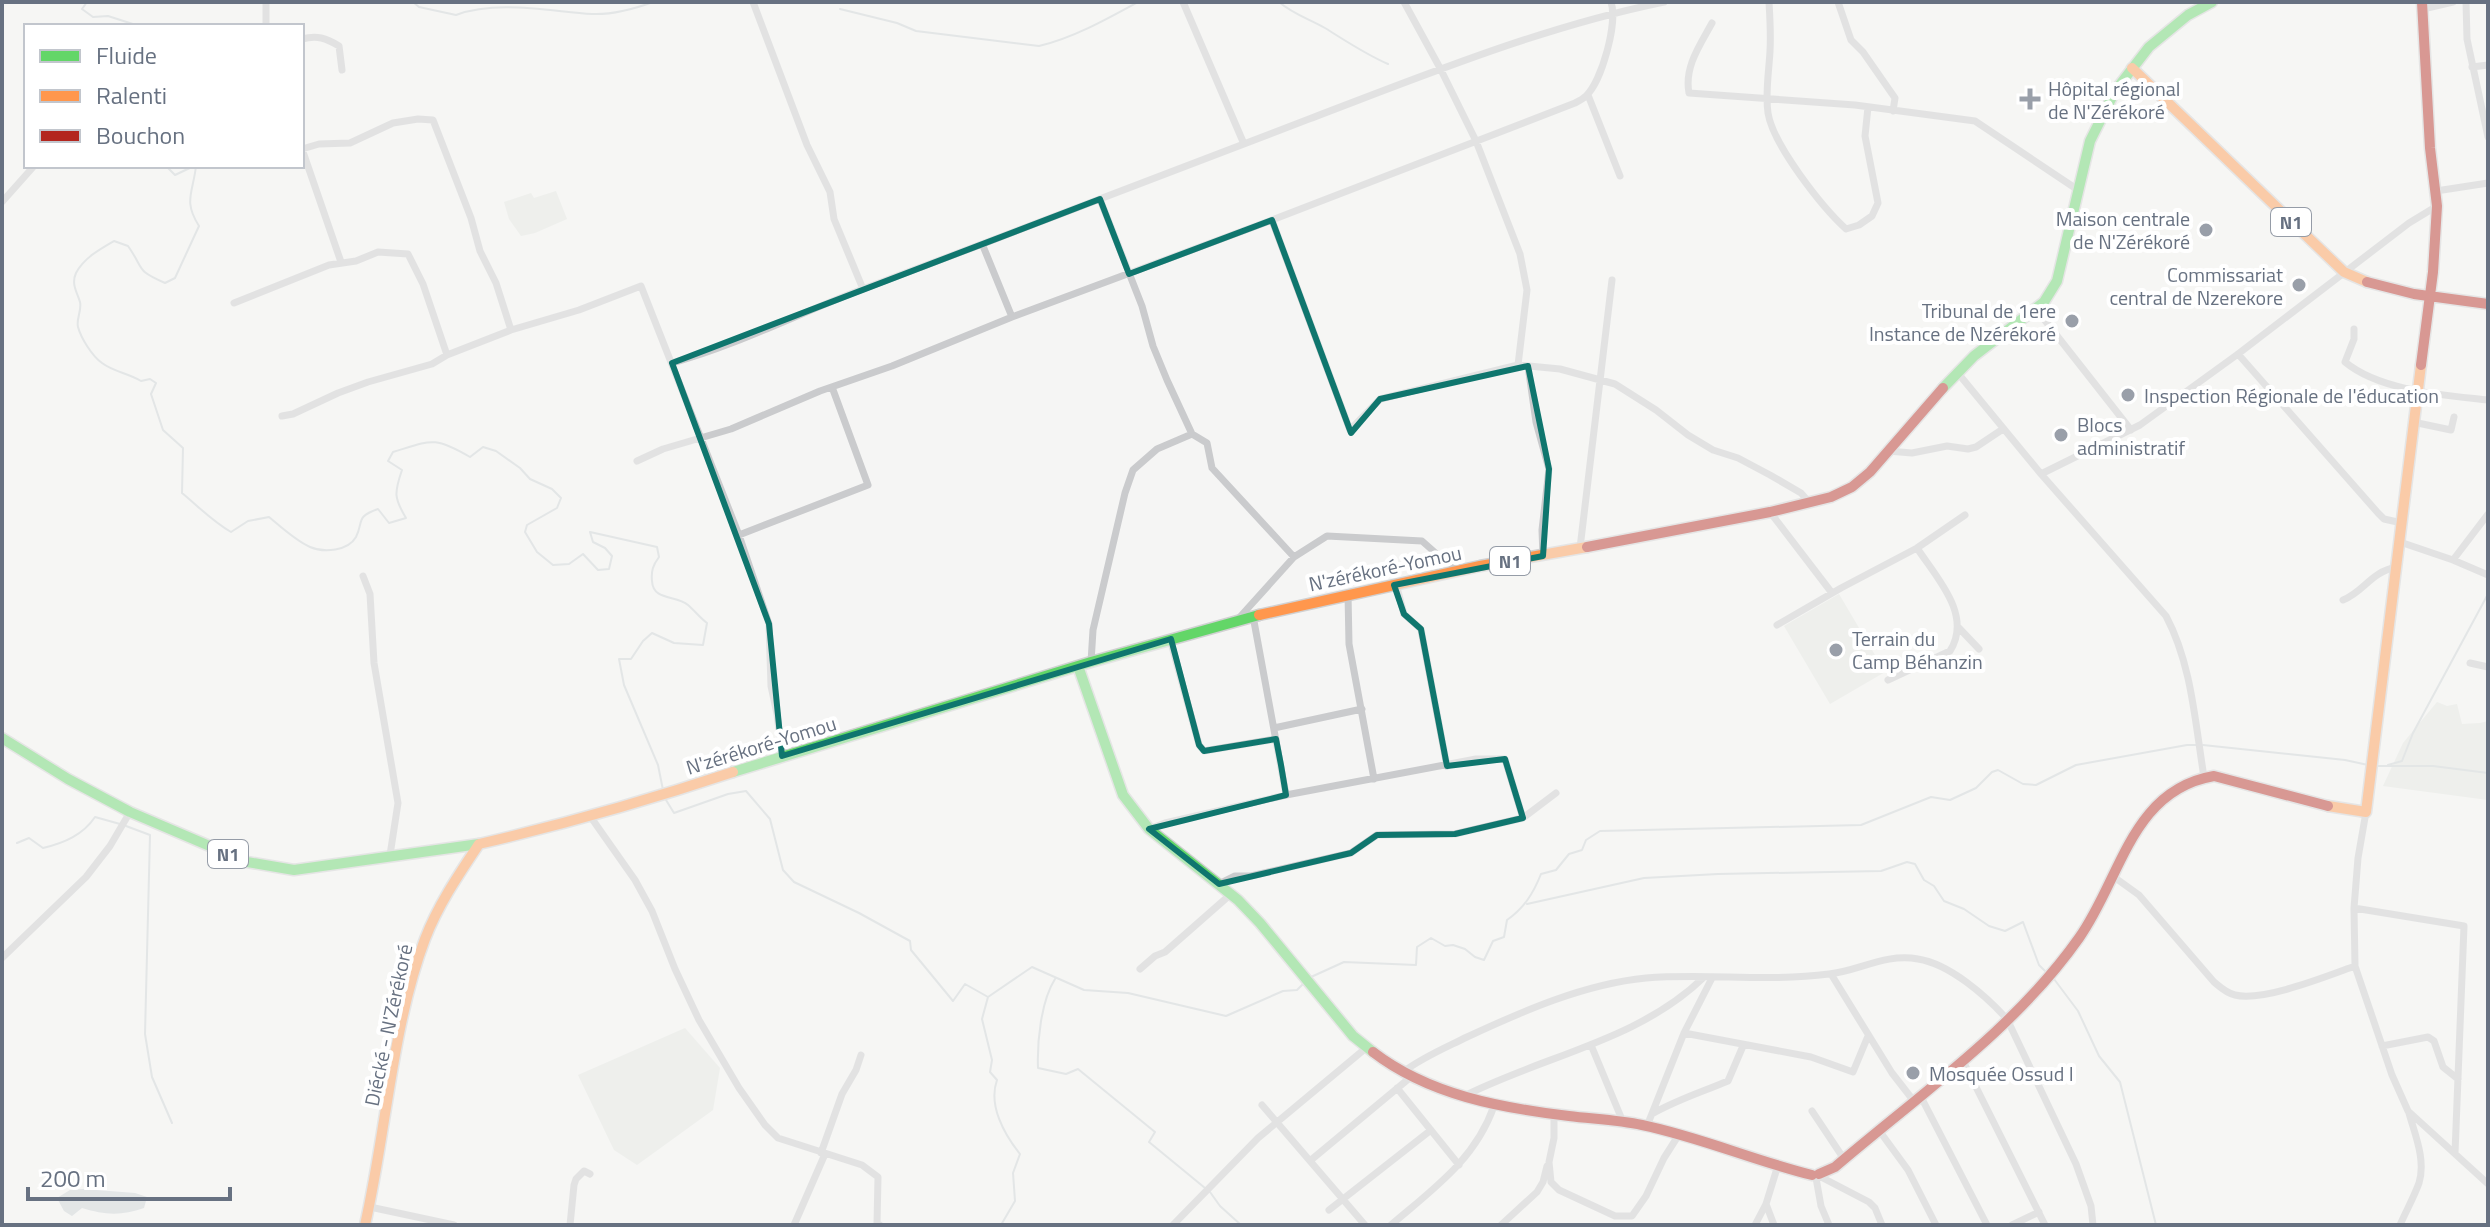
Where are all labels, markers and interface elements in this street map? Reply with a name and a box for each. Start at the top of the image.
legend [24,24,304,168]
text: Fluide [96,37,157,73]
place label: Hôpital régional de N'Zérékoré [2048,73,2180,127]
text: Ralenti [96,77,167,113]
marker: Hôpital régional de N'Zérékoré [2019,88,2041,110]
text: Bouchon [96,117,185,153]
place label: Maison centrale de N'Zérékoré [2056,203,2190,257]
road number: N1 [2271,208,2311,236]
marker: Maison centrale de N'Zérékoré [2197,221,2215,239]
place label: Commissariat central de Nzerekore [2109,259,2283,313]
marker: Commissariat central de Nzerekore [2290,276,2308,294]
place label: Tribunal de 1ere Instance de Nzérékoré [1869,295,2056,349]
marker: Tribunal de 1ere Instance de Nzérékoré [2063,312,2081,330]
place label: Inspection Régionale de l'éducation [2144,380,2439,411]
marker: Inspection Régionale de l'éducation [2119,386,2137,404]
place label: Blocs administratif [2077,409,2185,463]
marker: Blocs administratif [2052,426,2070,444]
street label: N'zérékoré-Yomou [1306,537,1464,599]
road number: N1 [1490,547,1530,575]
place label: Terrain du Camp Béhanzin [1852,623,1983,677]
marker: Terrain du Camp Béhanzin [1827,641,1845,659]
street label: N'zérékoré-Yomou [682,707,840,783]
road number: N1 [208,840,248,868]
street label: Diécké - N'Zérékoré [356,941,420,1109]
place label: Mosquée Ossud I [1929,1058,2074,1089]
marker: Mosquée Ossud I [1904,1064,1922,1082]
scale bar [28,1151,230,1201]
text: 200 m [40,1160,106,1196]

